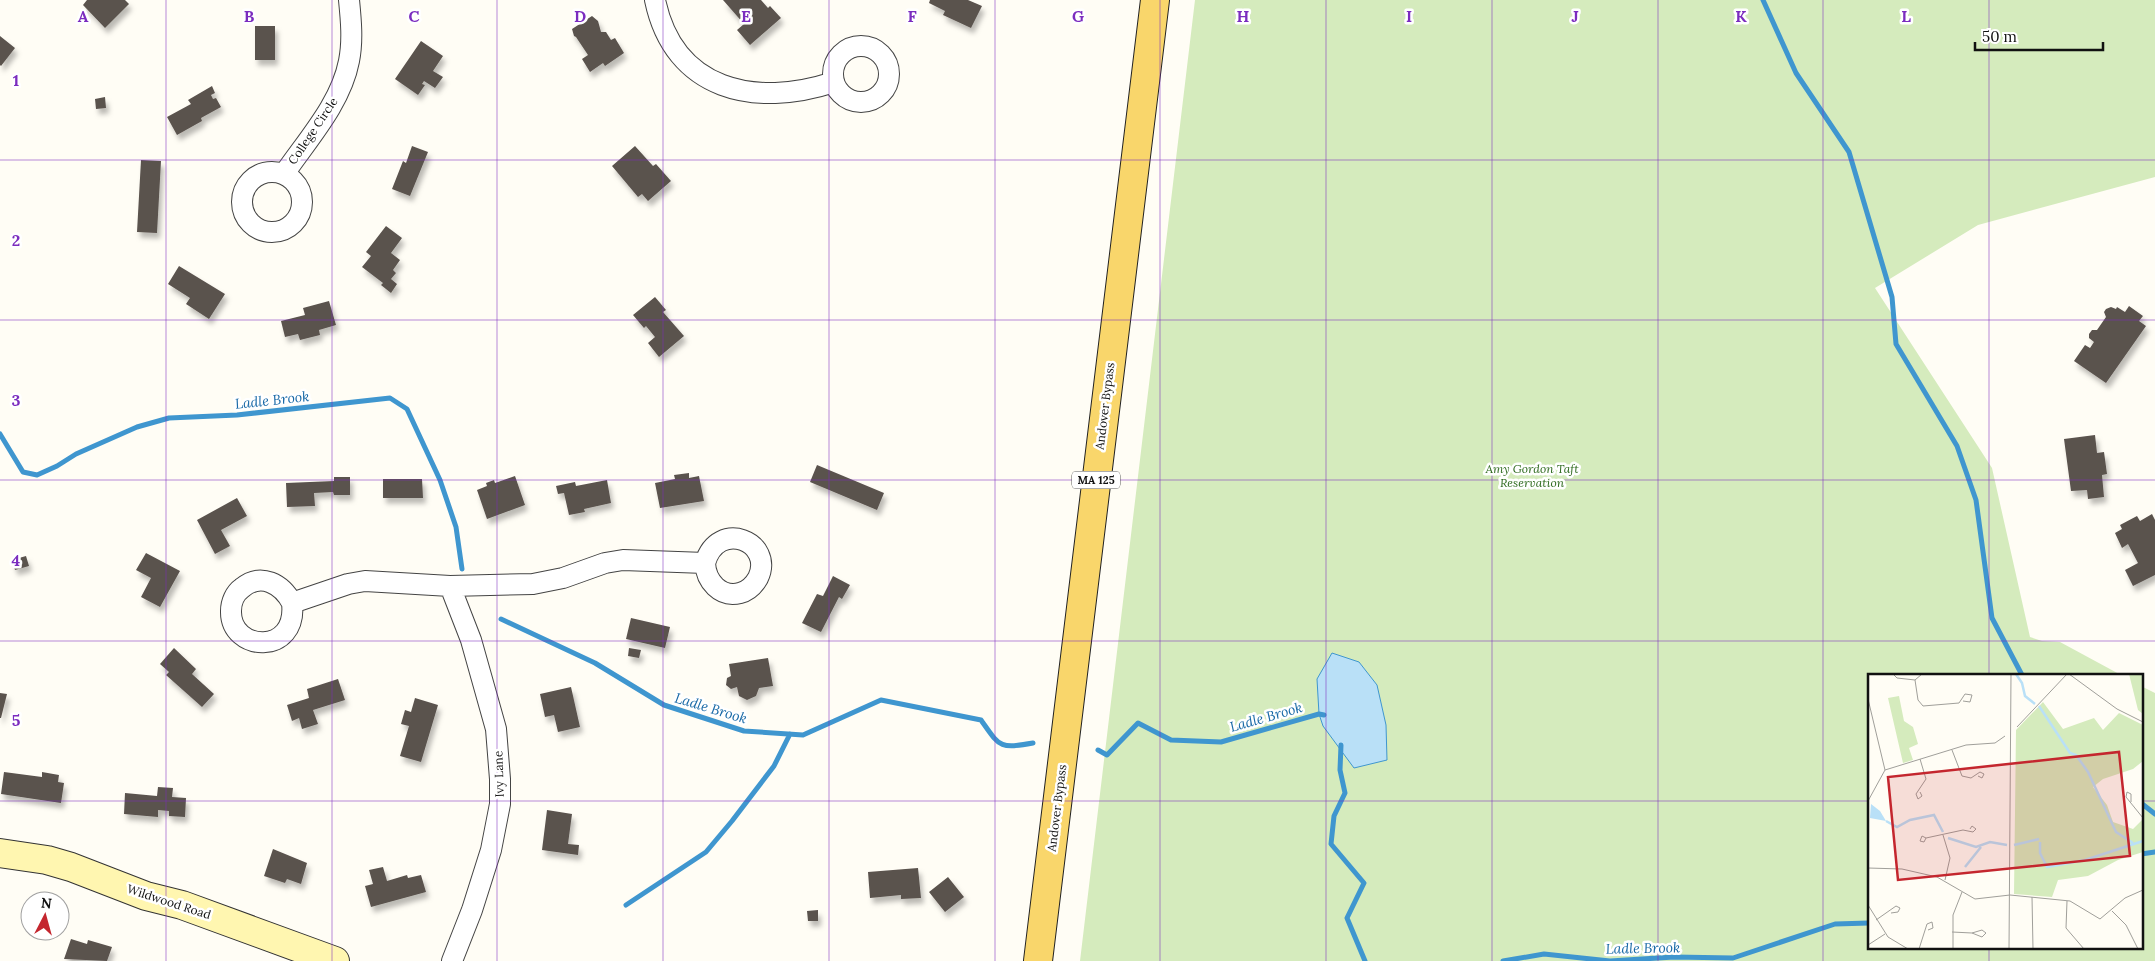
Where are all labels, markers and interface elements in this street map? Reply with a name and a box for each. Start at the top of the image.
text: A [78,6,89,26]
text: B [244,6,255,26]
text: C [408,6,420,26]
text: D [574,6,586,26]
text: E [741,6,751,26]
text: F [907,6,917,26]
text: G [1072,6,1084,26]
text: H [1237,6,1250,26]
text: I [1406,6,1412,26]
text: J [1571,6,1579,26]
text: K [1735,6,1747,26]
text: L [1901,6,1911,26]
scale bar [1975,20,2102,52]
text: 50 m [1982,27,2017,46]
text: 1 [13,70,19,90]
street label: College Circle [285,94,341,167]
text: 2 [12,230,20,250]
street label: Andover Bypass [1092,361,1117,451]
water label: Ladle Brook [234,387,310,413]
text: 3 [12,390,21,410]
park label: Amy Gordon Taft Reservation [1484,461,1579,490]
road number: MA 125 [1072,472,1120,488]
text: 4 [12,550,21,570]
inset map [1868,674,2142,948]
water label: Ladle Brook [673,688,749,728]
water label: Ladle Brook [1228,698,1304,736]
text: 5 [12,710,21,730]
street label: Ivy Lane [490,750,507,798]
street label: Andover Bypass [1044,763,1069,853]
street label: Wildwood Road [125,881,213,922]
north arrow [20,891,70,941]
text: N [40,894,53,913]
water label: Ladle Brook [1606,938,1680,958]

